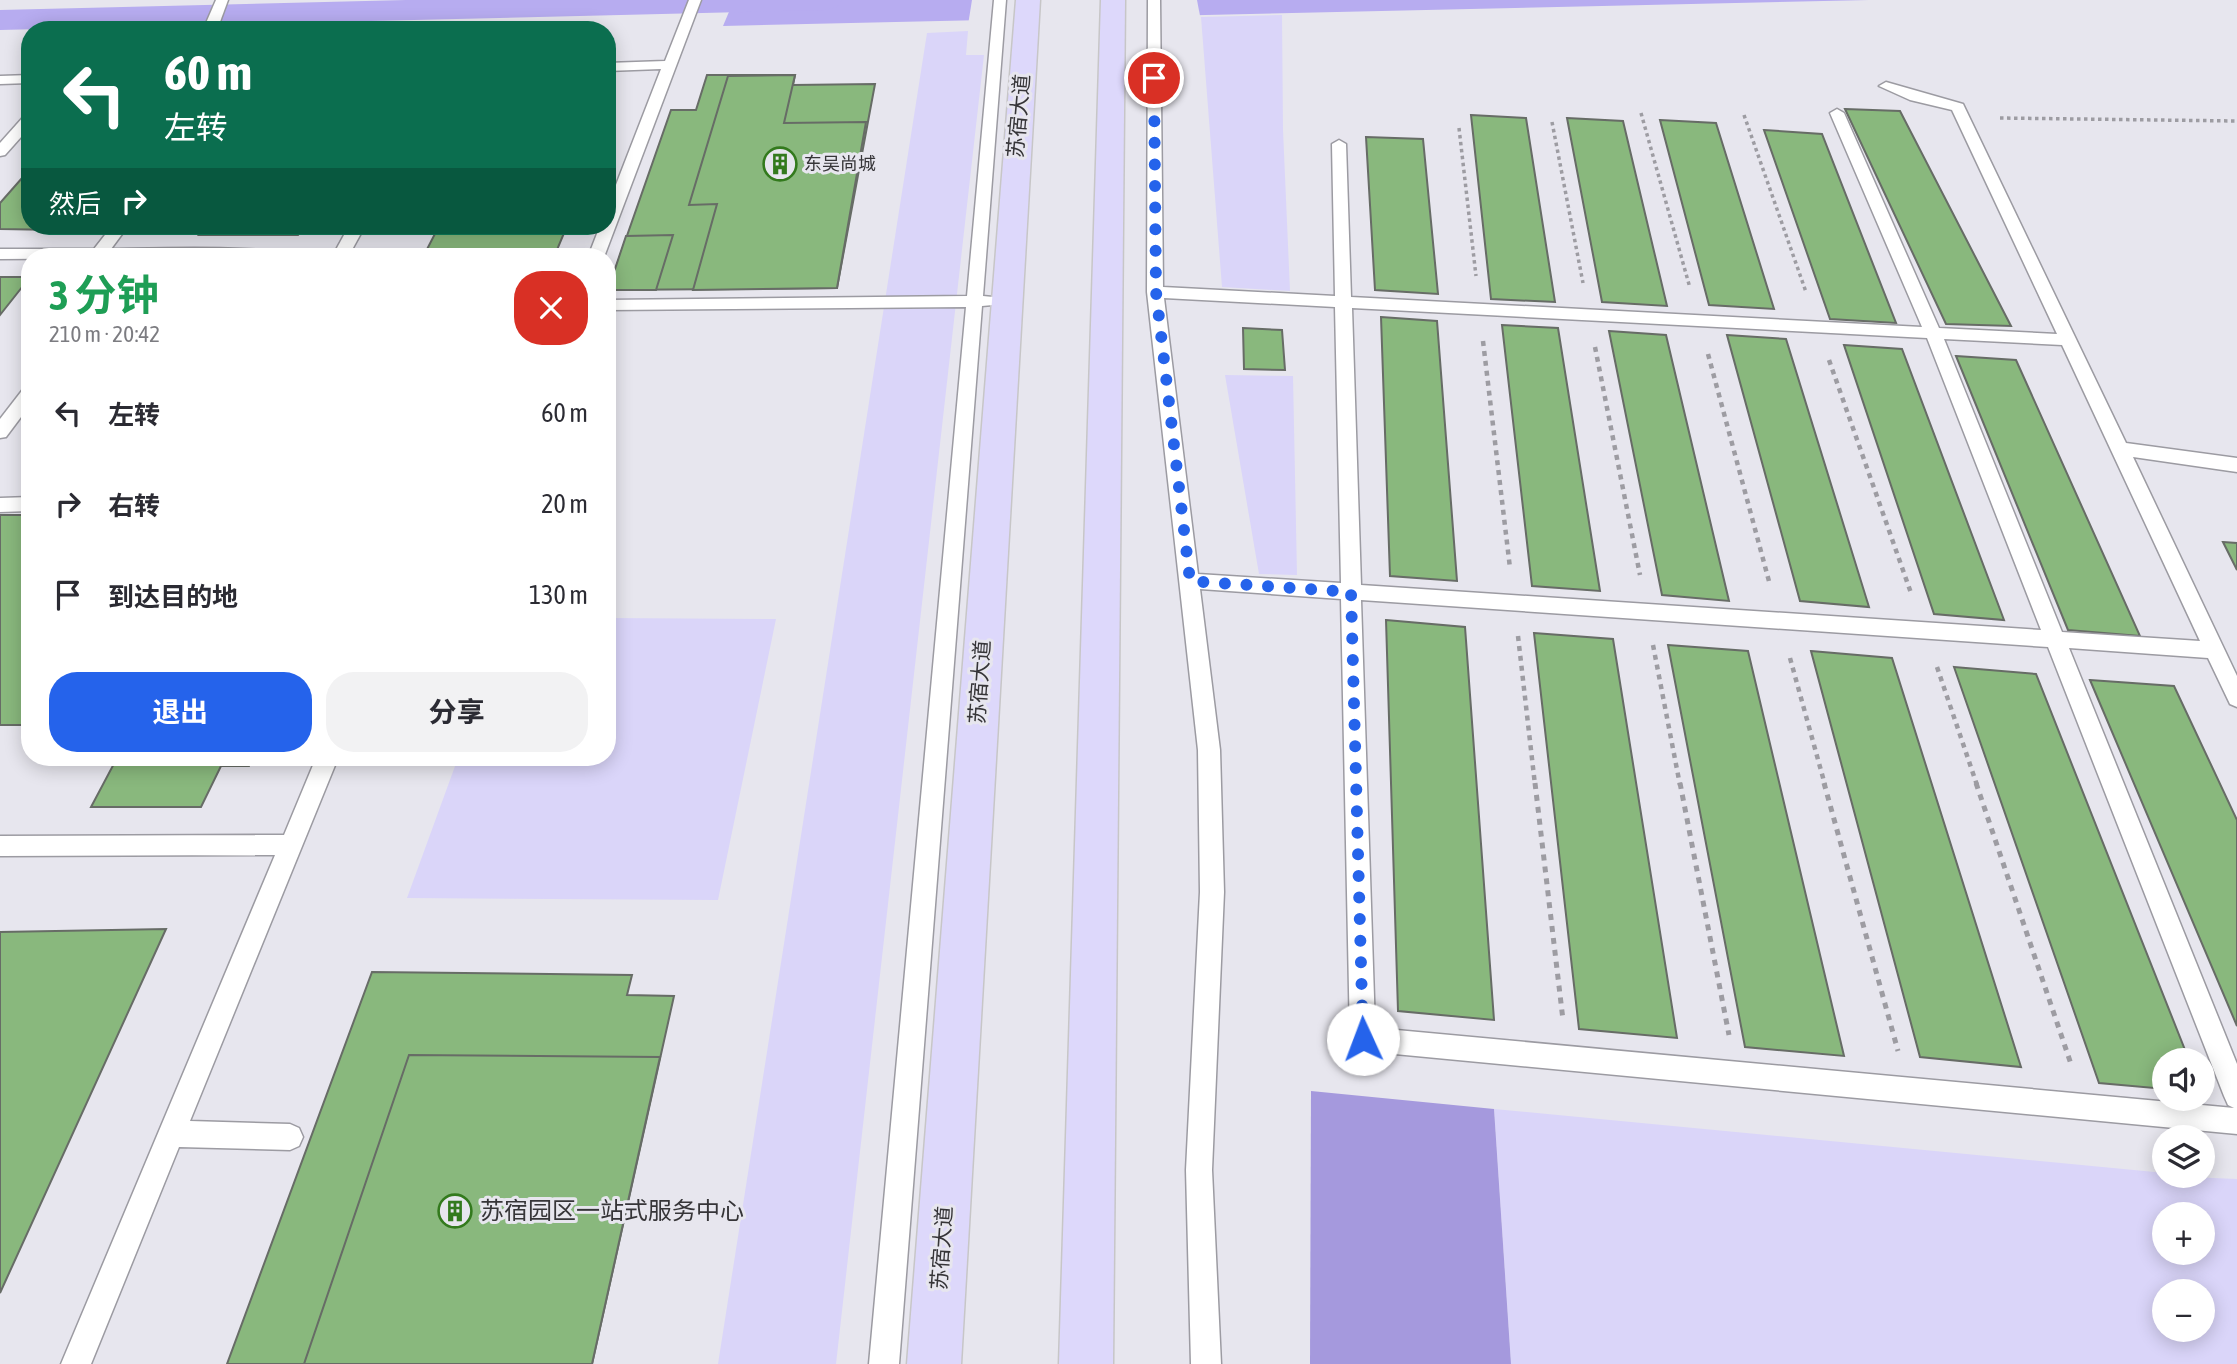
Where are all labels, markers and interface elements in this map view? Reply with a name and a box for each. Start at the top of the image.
text: 60 m [164,44,252,100]
pin [1124,48,1184,108]
icon: left [49,49,140,140]
icon: arrive [1135,59,1173,97]
street label: 苏宿大道 [1002,73,1034,159]
text: 左转 [164,109,228,146]
building icon: 东吴尚城 [761,145,799,183]
place label: 东吴尚城 [804,153,876,174]
icon: right [115,182,153,220]
text: 然后 [49,189,101,219]
text: 3 分钟 [49,271,159,319]
button: close [514,271,588,345]
text: 210 m · 20:42 [49,321,160,347]
icon: left [49,394,87,432]
text: 60 m [541,398,588,428]
text: 左转 [108,400,160,430]
icon: right [49,485,87,523]
text: 20 m [541,489,588,519]
text: 右转 [108,491,160,521]
icon: arrive [49,576,87,614]
text: 130 m [529,580,588,610]
text: 到达目的地 [108,582,238,612]
street label: 苏宿大道 [964,639,994,725]
button: 退出 [49,672,312,752]
button: 分享 [326,672,588,752]
position arrow [1326,1002,1400,1076]
map controls [2152,1048,2215,1342]
button: sound [2152,1048,2215,1111]
button: layers [2152,1125,2215,1188]
building icon: 苏宿园区一站式服务中心 [436,1192,474,1230]
place label: 苏宿园区一站式服务中心 [480,1197,744,1224]
button: + [2152,1202,2215,1265]
street label: 苏宿大道 [926,1205,956,1291]
button: − [2152,1279,2215,1342]

